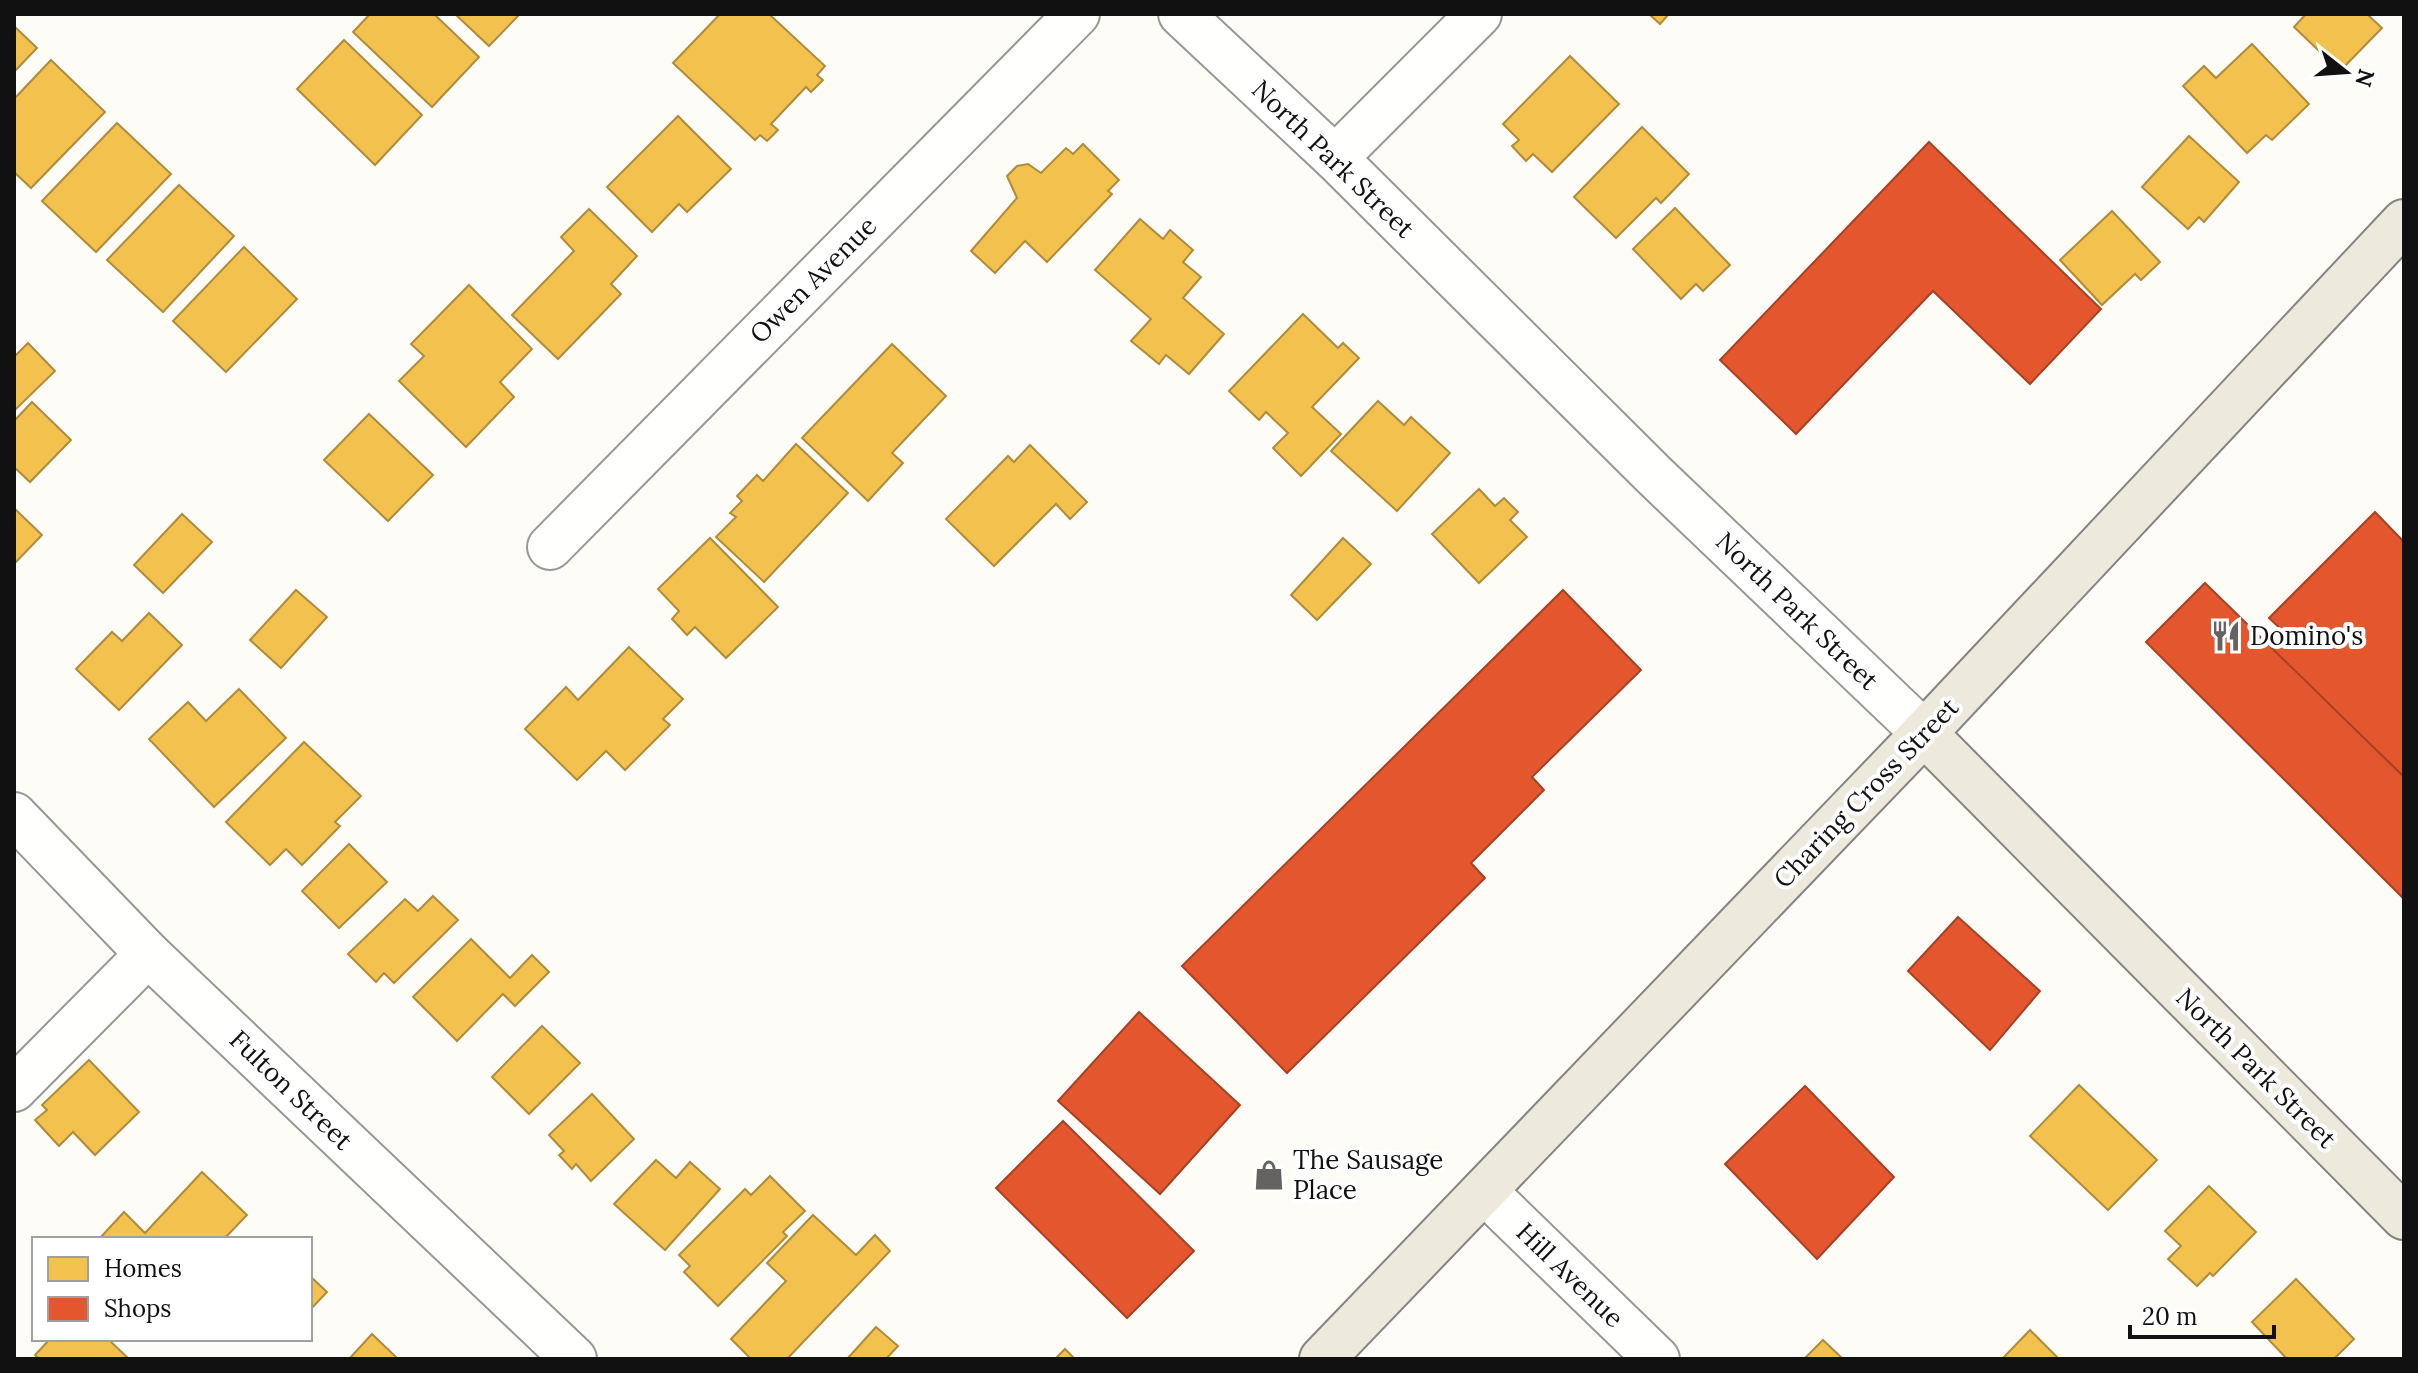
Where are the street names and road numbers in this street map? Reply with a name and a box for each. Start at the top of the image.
street label: North Park Street [1245,73,1422,245]
street label: Owen Avenue [742,209,883,350]
street label: North Park Street [1709,525,1886,697]
street label: Charing Cross Street [1766,691,1965,895]
street label: North Park Street [2169,981,2343,1155]
street label: Fulton Street [223,1023,360,1156]
street label: Hill Avenue [1510,1215,1631,1334]

